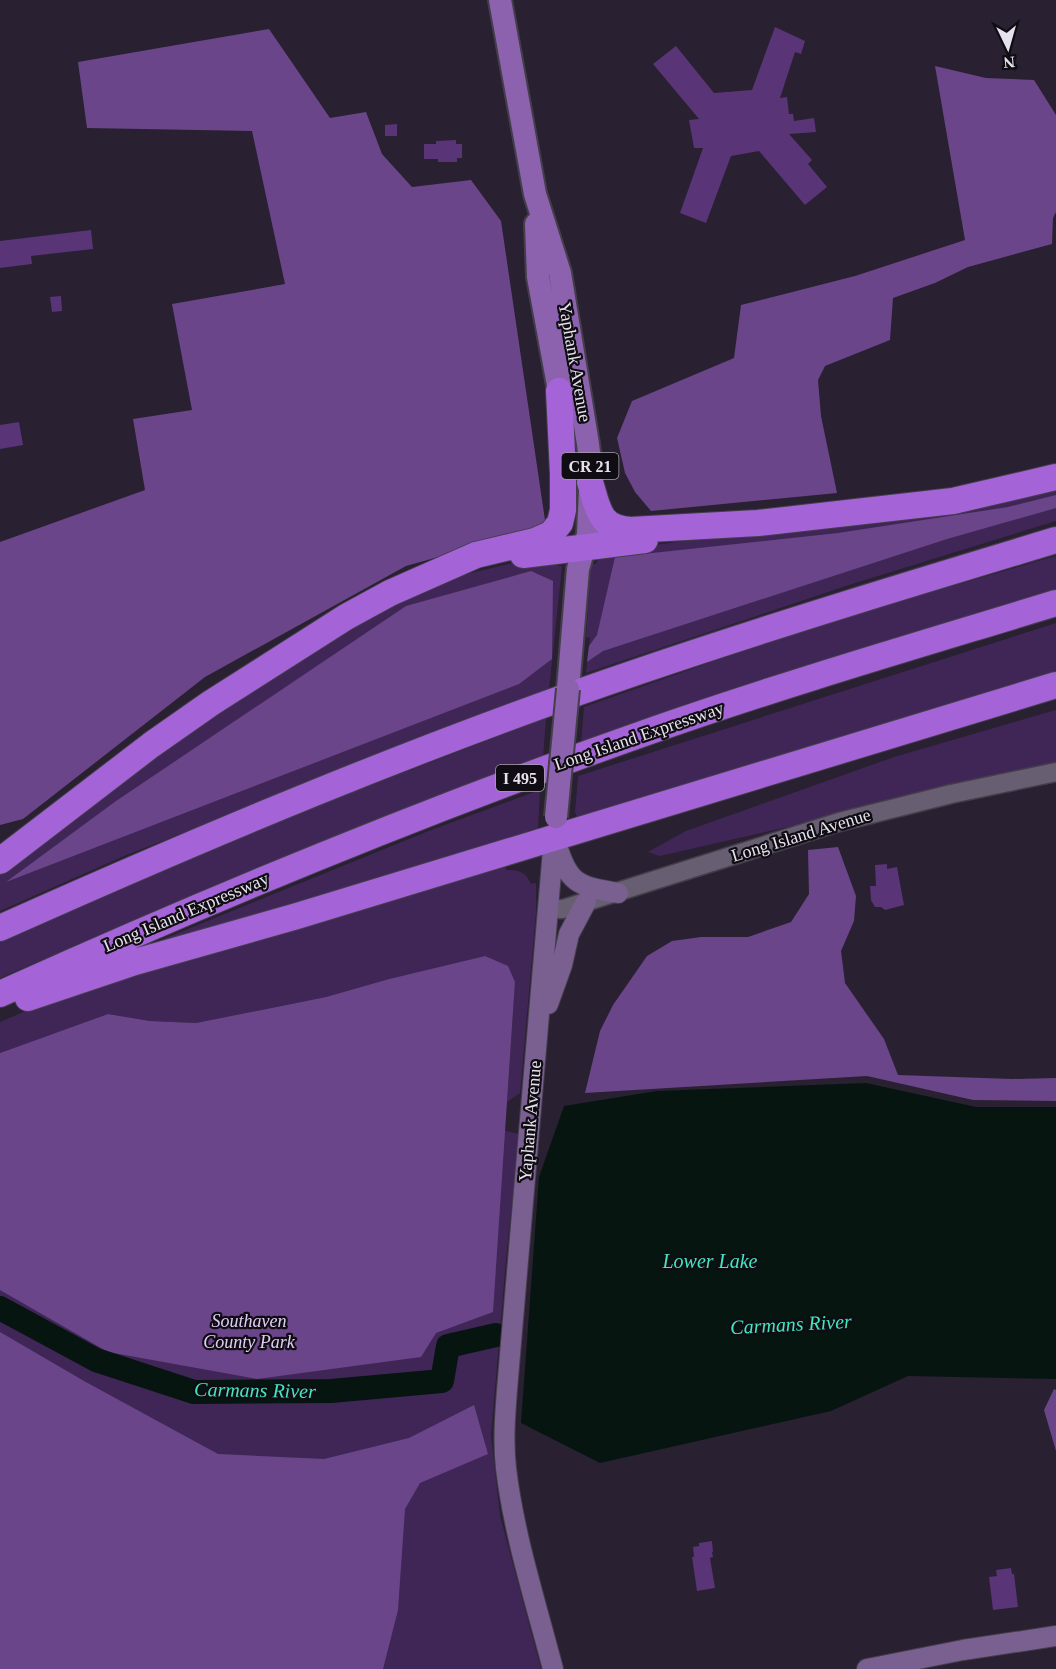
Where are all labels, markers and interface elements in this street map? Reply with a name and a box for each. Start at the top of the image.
north arrow [978,18,1038,78]
text: N [1002,53,1016,71]
street label: Yaphank Avenue [555,301,595,423]
road number: CR 21 [562,453,618,479]
street label: Long Island Expressway [552,698,726,774]
road number: I 495 [496,765,544,791]
street label: Long Island Avenue [729,804,873,866]
street label: Long Island Expressway [100,868,272,956]
street label: Yaphank Avenue [515,1060,545,1182]
water label: Lower Lake [662,1250,758,1272]
water label: Carmans River [730,1310,853,1338]
park label: Southaven County Park [203,1311,296,1352]
water label: Carmans River [194,1378,316,1402]

